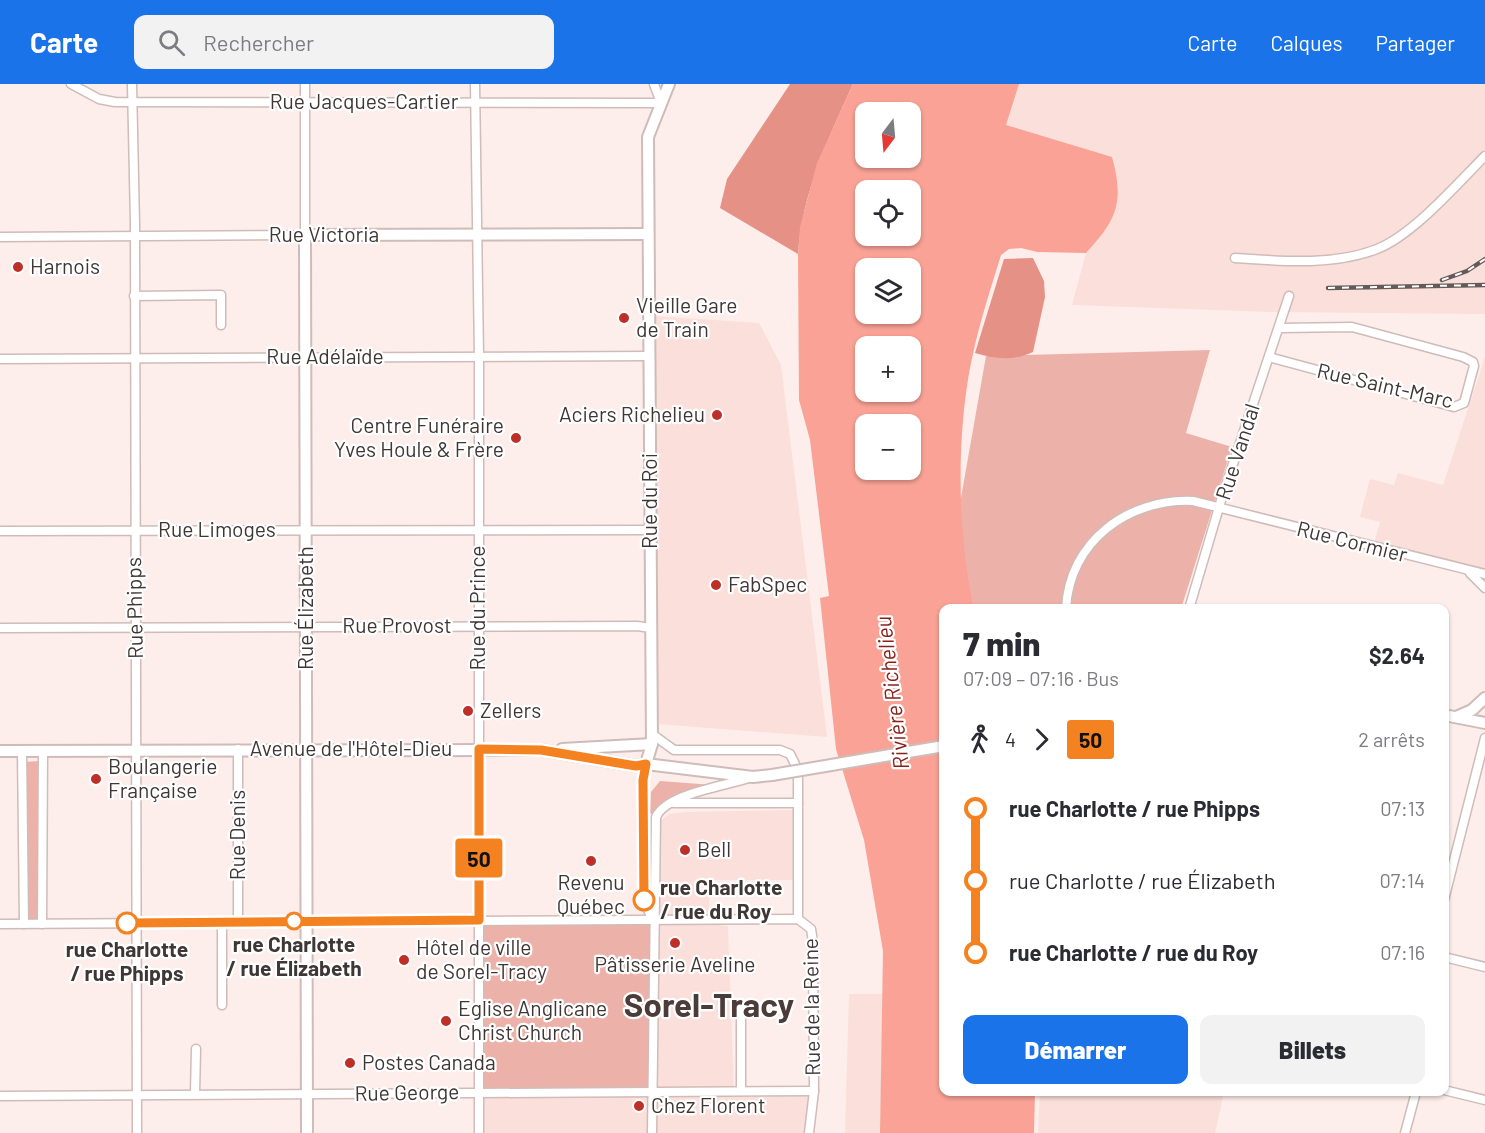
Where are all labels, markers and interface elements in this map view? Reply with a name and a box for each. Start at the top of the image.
search box [134,15,554,69]
text: Carte [30,25,98,59]
icon: search [155,26,188,59]
text: Rechercher [203,29,314,55]
text: Carte [1188,30,1237,55]
text: Calques [1270,30,1343,55]
text: Partager [1376,30,1455,55]
street label: Rue Jacques-Cartier [270,88,459,113]
north arrow [855,102,921,168]
map controls [855,102,921,480]
button: locate [855,180,921,246]
street label: Rue Victoria [269,221,379,246]
place label: Harnois [30,253,100,278]
button: layers [855,258,921,324]
marker: Harnois [11,260,25,274]
place label: Vieille Gare de Train [636,292,738,341]
marker: Vieille Gare de Train [617,311,631,325]
button: + [855,336,921,402]
street label: Rue Adélaïde [266,343,384,368]
street label: Rue Saint-Marc [1315,357,1456,412]
street label: Rue Vandal [1209,400,1264,503]
place label: Aciers Richelieu [559,401,705,426]
marker: Aciers Richelieu [710,408,724,422]
place label: Centre Funéraire Yves Houle & Frère [334,412,504,461]
button: − [855,414,921,480]
marker: Centre Funéraire Yves Houle & Frère [509,431,523,445]
street label: Rue du Roi [636,453,661,549]
street label: Rue Cormier [1295,515,1410,566]
street label: Rue Limoges [158,516,276,541]
street label: Rue du Prince [464,545,489,671]
street label: Rue Élizabeth [292,546,317,670]
street label: Rue Phipps [120,557,147,659]
place label: FabSpec [728,571,807,596]
marker: FabSpec [709,578,723,592]
street label: Rue Provost [342,612,452,637]
water label: Rivière Richelieu [869,615,913,771]
text: 7 min [963,623,1040,663]
text: $2.64 [1369,642,1425,668]
text: 07:09 – 07:16 · Bus [963,666,1119,690]
place label: Zellers [480,697,541,722]
marker: Zellers [461,704,475,718]
icon: walk [963,723,996,756]
icon: forward [1025,723,1058,756]
text: 4 [1005,727,1016,751]
text: 50 [1079,727,1102,752]
text: 2 arrêts [1358,727,1425,751]
street label: Avenue de l'Hôtel-Dieu [250,735,452,760]
place label: Boulangerie Française [108,753,217,802]
marker: Boulangerie Française [89,772,103,786]
street label: Rue Denis [224,790,249,880]
text: rue Charlotte / rue Phipps [1009,795,1260,821]
text: 07:13 [1380,796,1425,820]
place label: Bell [697,836,731,861]
line badge: 50 [452,838,506,878]
marker: Bell [678,843,692,857]
text: 50 [467,846,491,871]
marker: Revenu Québec [584,854,598,868]
text: rue Charlotte / rue Élizabeth [1009,867,1276,893]
text: 07:14 [1379,868,1425,892]
place label: Revenu Québec [557,869,625,918]
place label: rue Charlotte / rue du Roy [660,874,782,923]
marker: rue Charlotte / rue du Roy [633,889,655,911]
marker: rue Charlotte / rue Phipps [116,912,138,934]
marker: rue Charlotte / rue Élizabeth [285,912,303,930]
place label: rue Charlotte / rue Élizabeth [226,931,362,980]
place label: Hôtel de ville de Sorel-Tracy [416,934,547,983]
place label: rue Charlotte / rue Phipps [66,936,188,985]
marker: Pâtisserie Aveline [668,936,682,950]
street label: Rue de la Reine [797,938,824,1076]
text: rue Charlotte / rue du Roy [1009,939,1258,965]
text: 07:16 [1380,940,1425,964]
place label: Pâtisserie Aveline [594,951,756,976]
marker: Hôtel de ville de Sorel-Tracy [397,953,411,967]
district label: Sorel-Tracy [624,984,795,1024]
place label: Eglise Anglicane Christ Church [458,995,607,1044]
marker: Eglise Anglicane Christ Church [439,1014,453,1028]
button: Démarrer [963,1015,1188,1084]
button: Billets [1200,1015,1425,1084]
place label: Postes Canada [362,1049,496,1074]
marker: Postes Canada [343,1056,357,1070]
street label: Rue George [354,1078,460,1105]
place label: Chez Florent [651,1092,766,1117]
marker: Chez Florent [632,1099,646,1113]

